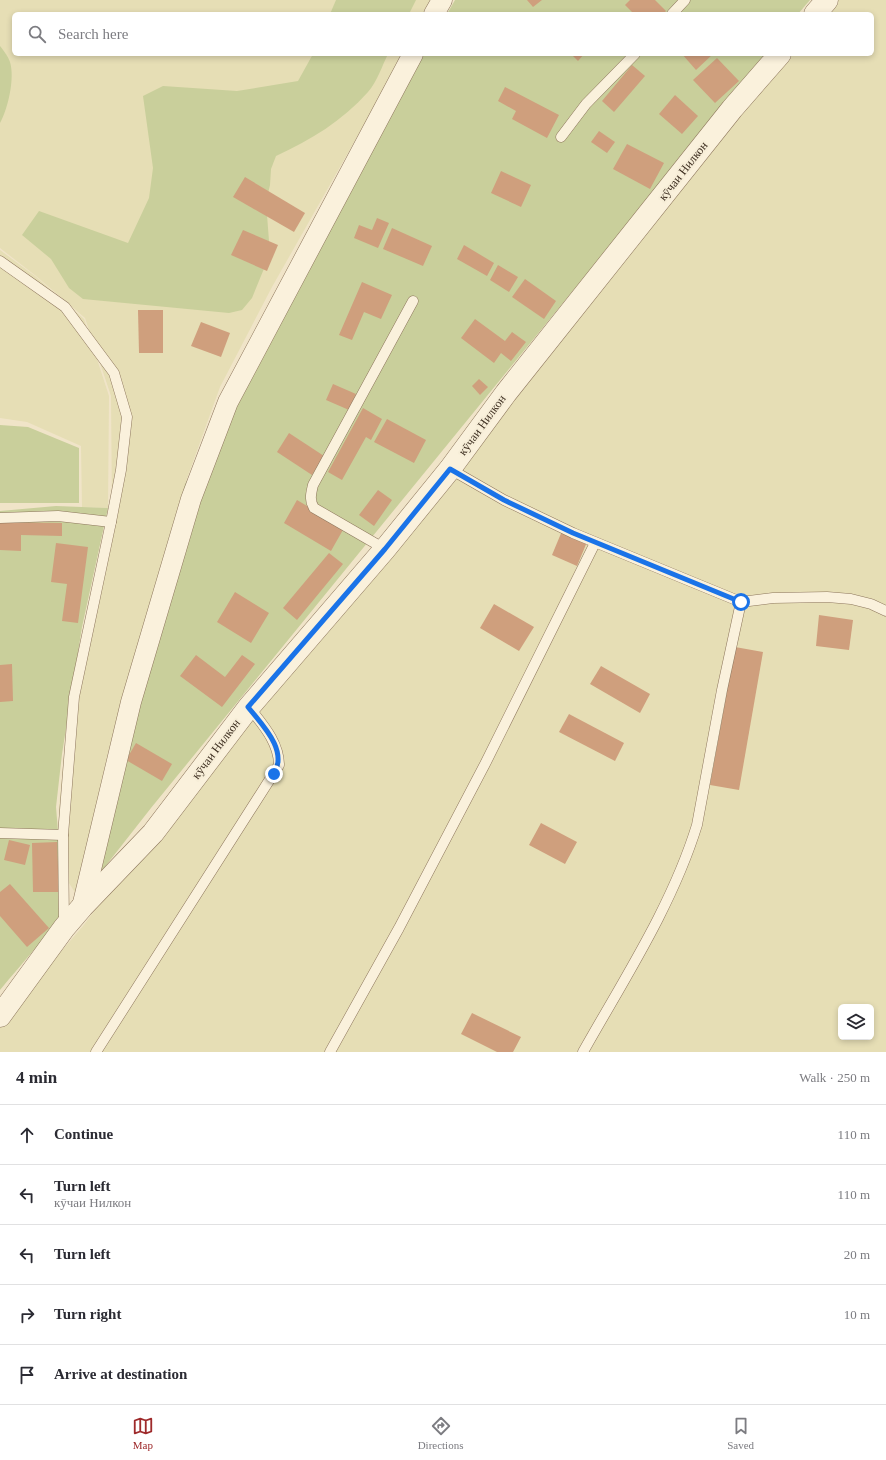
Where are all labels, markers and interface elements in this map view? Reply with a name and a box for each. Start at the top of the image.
search box [12,12,874,56]
icon: search [26,23,48,45]
text: Search here [58,26,128,42]
street label: кӯчаи Нилкон [656,138,711,203]
street label: кӯчаи Нилкон [455,392,509,458]
route start [732,593,750,611]
street label: кӯчаи Нилкон [189,716,243,782]
route end [265,765,283,783]
map controls [838,1004,874,1040]
button: layers [838,1004,874,1040]
text: 4 min [16,1068,57,1087]
text: Walk · 250 m [799,1070,870,1085]
icon: ahead [16,1124,38,1146]
text: Continue [54,1126,113,1142]
text: 110 m [838,1127,870,1142]
text: Turn left [54,1178,111,1194]
icon: left [16,1184,38,1206]
text: 110 m [838,1187,870,1202]
text: кӯчаи Нилкон [54,1195,131,1210]
icon: left [16,1244,38,1266]
text: Turn left [54,1246,111,1262]
text: 20 m [844,1247,870,1262]
icon: right [16,1304,38,1326]
text: Turn right [54,1306,121,1322]
text: 10 m [844,1307,870,1322]
icon: arrive [16,1364,38,1386]
text: Arrive at destination [54,1366,187,1382]
tab: Map [132,1415,154,1451]
tab: Directions [418,1415,463,1451]
tab: Saved [727,1415,754,1451]

